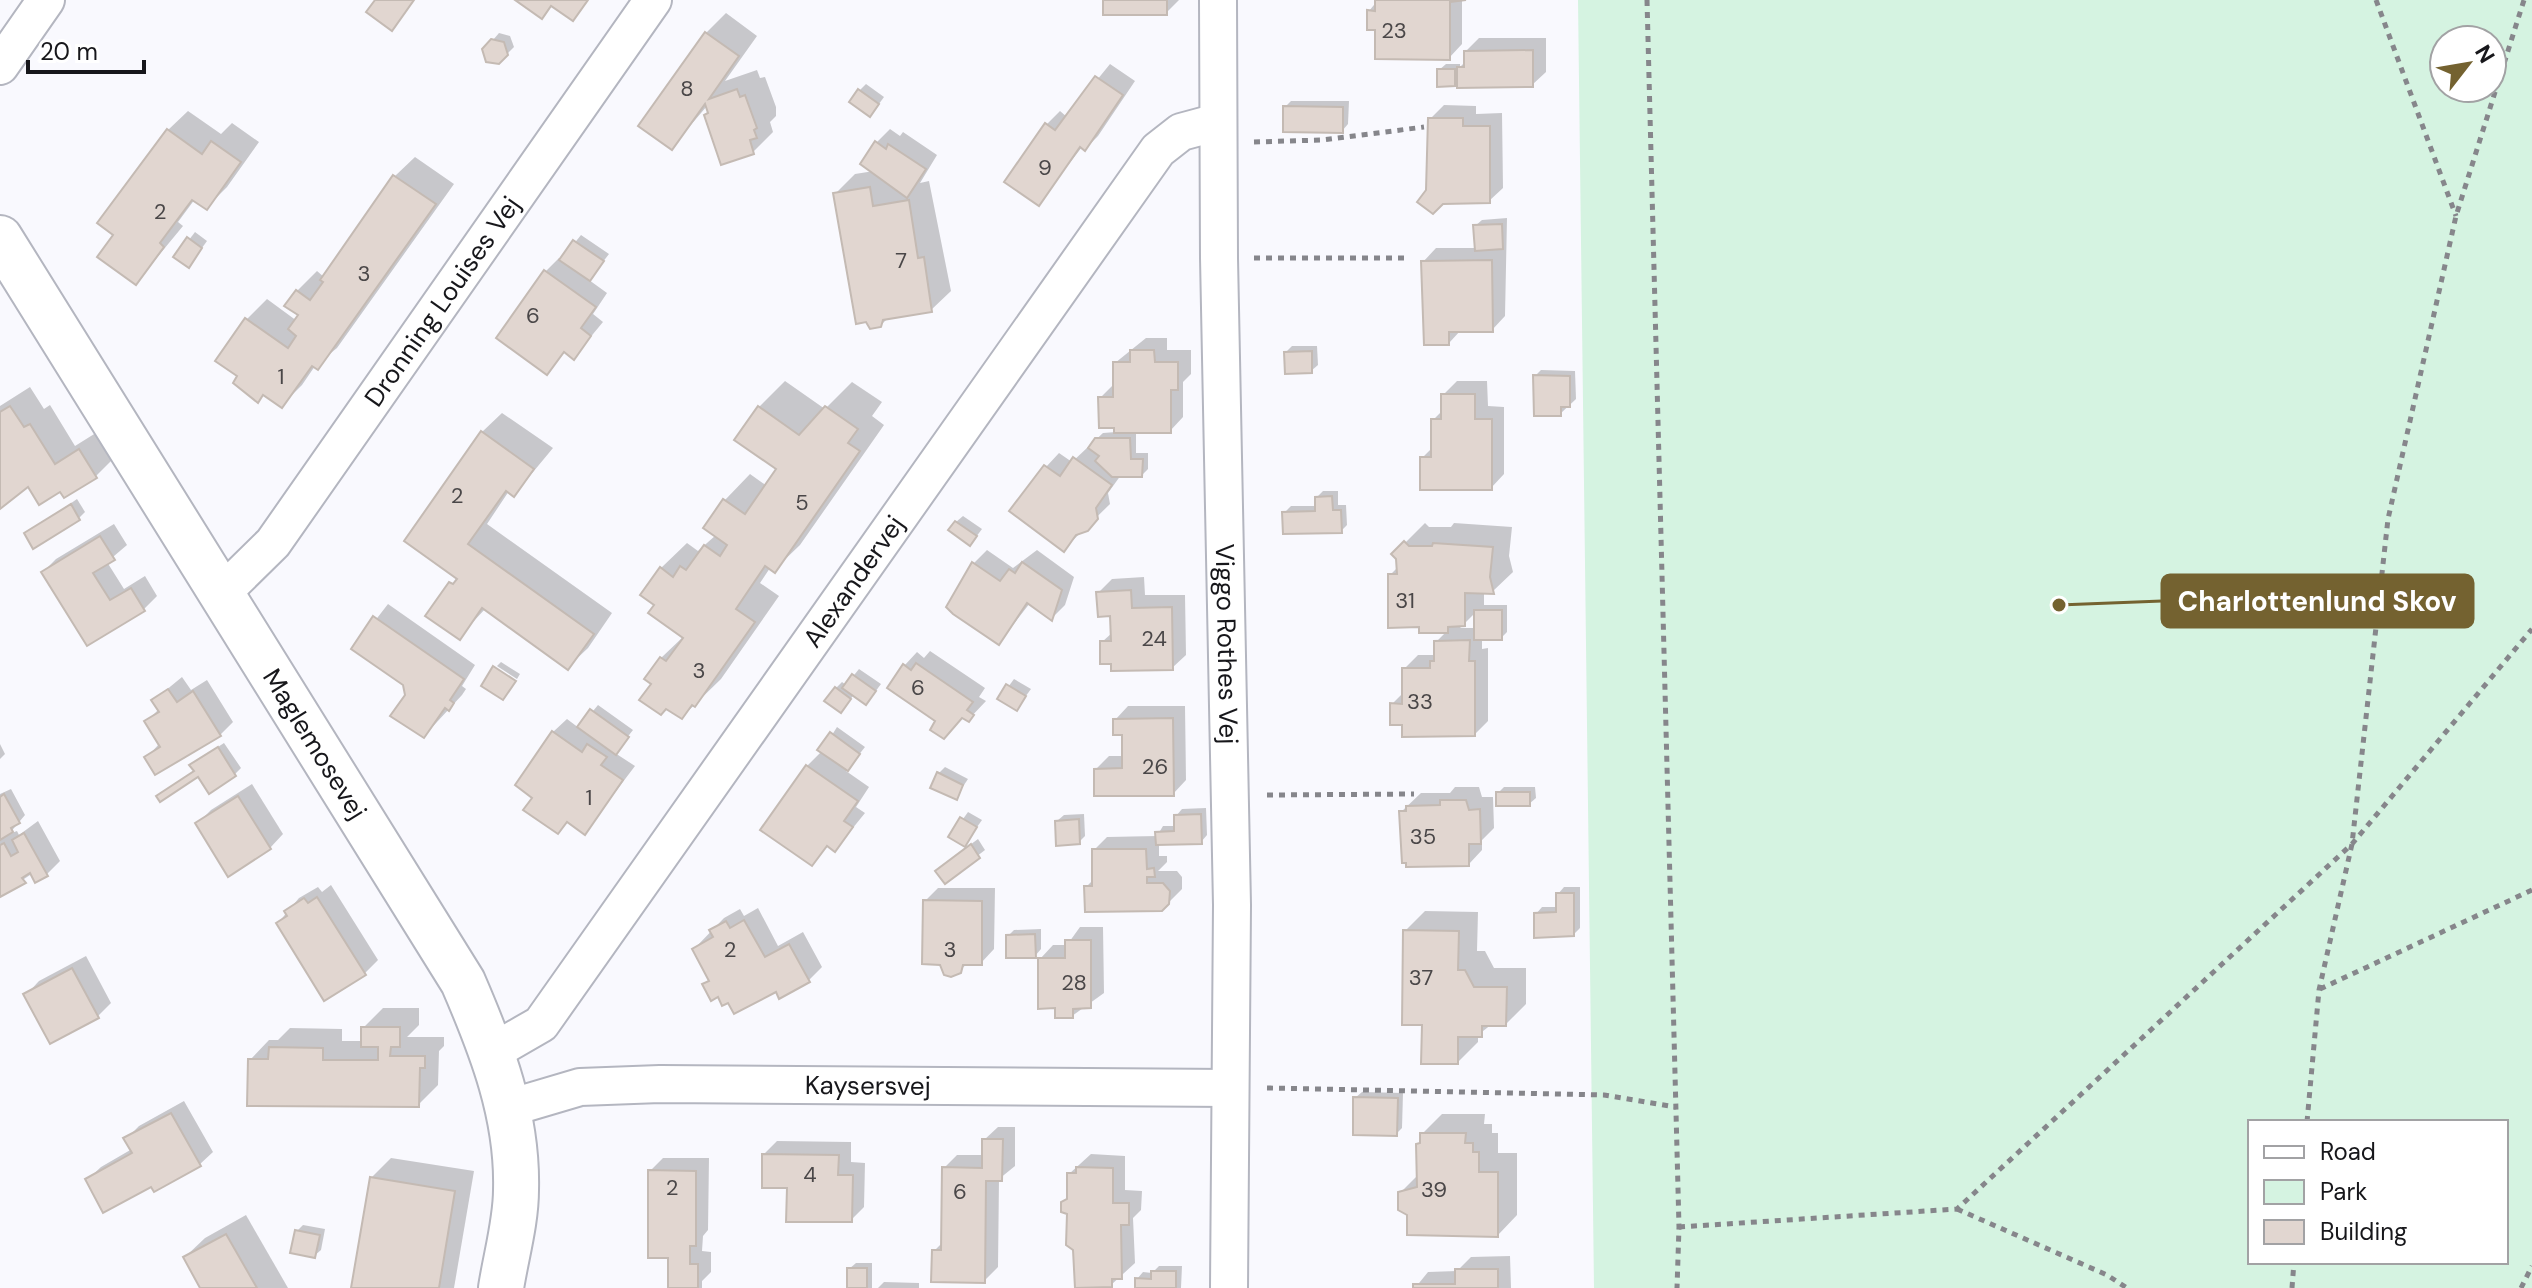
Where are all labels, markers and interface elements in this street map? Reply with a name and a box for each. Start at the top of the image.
house number: 23 [1381,16,1407,45]
scale bar [28,24,144,74]
north arrow [2428,24,2508,104]
text: 20 m [40,36,98,67]
text: N [2468,40,2501,68]
house number: 8 [680,74,694,103]
house number: 9 [1038,153,1052,182]
street label: Dronning Louises Vej [357,189,528,413]
house number: 2 [154,197,166,226]
house number: 7 [895,246,907,275]
house number: 3 [357,259,371,288]
house number: 6 [526,301,540,330]
house number: 1 [278,362,284,391]
house number: 2 [451,481,463,510]
house number: 5 [795,488,809,517]
street label: Alexandervej [795,509,912,654]
street label: Viggo Rothes Vej [1208,543,1246,745]
callout: Charlottenlund Skov [2162,575,2473,627]
text: Charlottenlund Skov [2178,583,2457,620]
house number: 31 [1395,586,1415,615]
house number: 24 [1141,624,1167,653]
house number: 3 [692,656,706,685]
street label: Maglemosevej [255,662,375,826]
house number: 6 [911,673,925,702]
house number: 33 [1407,687,1433,716]
house number: 26 [1142,752,1168,781]
house number: 1 [586,783,592,812]
house number: 35 [1410,822,1436,851]
house number: 2 [724,935,736,964]
house number: 3 [943,935,957,964]
house number: 37 [1409,963,1433,992]
house number: 28 [1061,968,1087,997]
street label: Kaysersvej [805,1068,931,1103]
legend [2248,1120,2508,1264]
text: Road [2320,1136,2376,1167]
house number: 4 [803,1160,817,1189]
house number: 2 [666,1173,678,1202]
house number: 39 [1421,1175,1447,1204]
text: Park [2320,1176,2367,1207]
house number: 6 [953,1177,967,1206]
text: Building [2320,1216,2407,1247]

